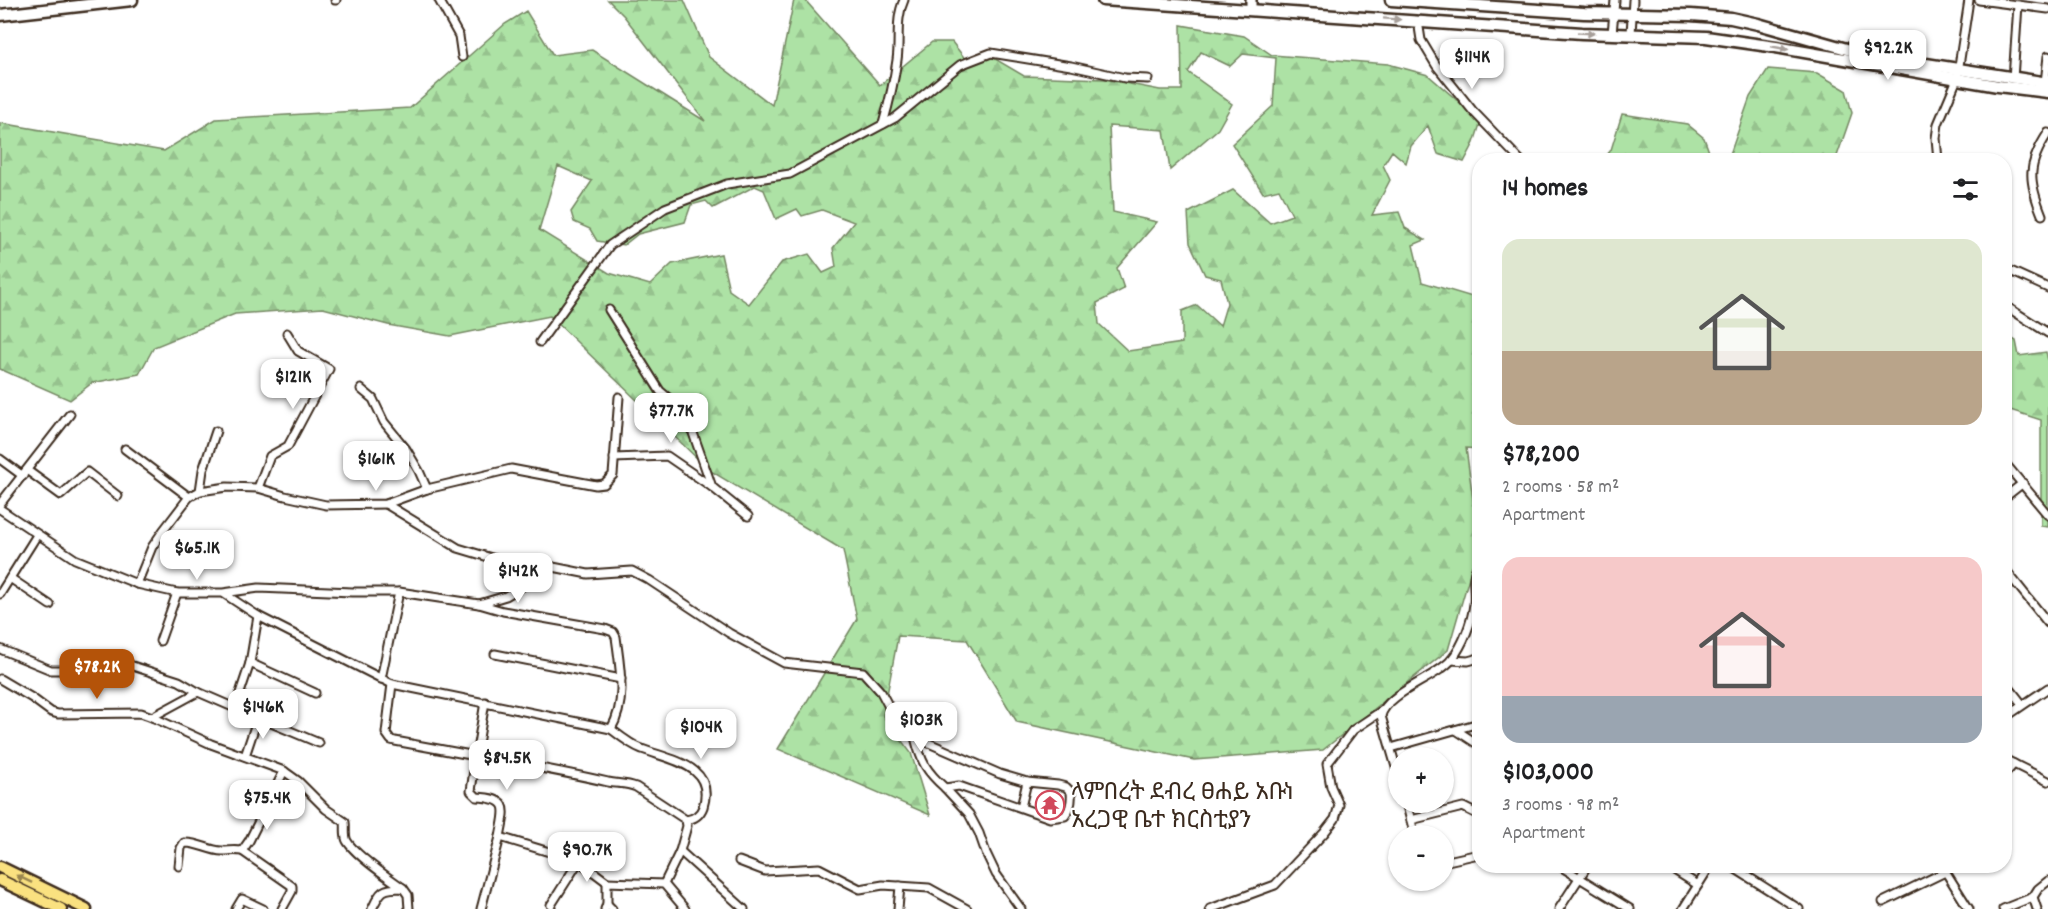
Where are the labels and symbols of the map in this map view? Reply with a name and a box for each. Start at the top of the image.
one-way arrow [1382,15,1401,24]
one-way arrow [1577,28,1596,37]
pin: $92.2K [1839,30,1937,81]
pin: $114K [1430,39,1514,90]
one-way arrow [1771,43,1790,52]
pin: $121K [251,359,335,410]
pin: $77.7K [622,393,720,444]
pin: $161K [334,441,418,492]
pin: $65.1K [148,530,246,581]
pin: $142K [476,553,560,604]
pin: $78.2K [48,649,146,700]
pin: $146K [221,689,305,740]
pin: $103K [879,702,963,753]
pin: $104K [659,709,743,760]
pin: $84.5K [458,740,556,791]
place label: ላምበረት ደብረ ፀሐይ አቡነ አረጋዊ ቤተ ክርስቲያን [1071,777,1294,839]
pin: $75.4K [218,780,316,831]
temple icon: ላምበረት ደብረ ፀሐይ አቡነ አረጋዊ ቤተ ክርስቲያን [1034,789,1066,821]
pin: $90.7K [538,832,636,883]
one-way arrow [16,875,33,884]

